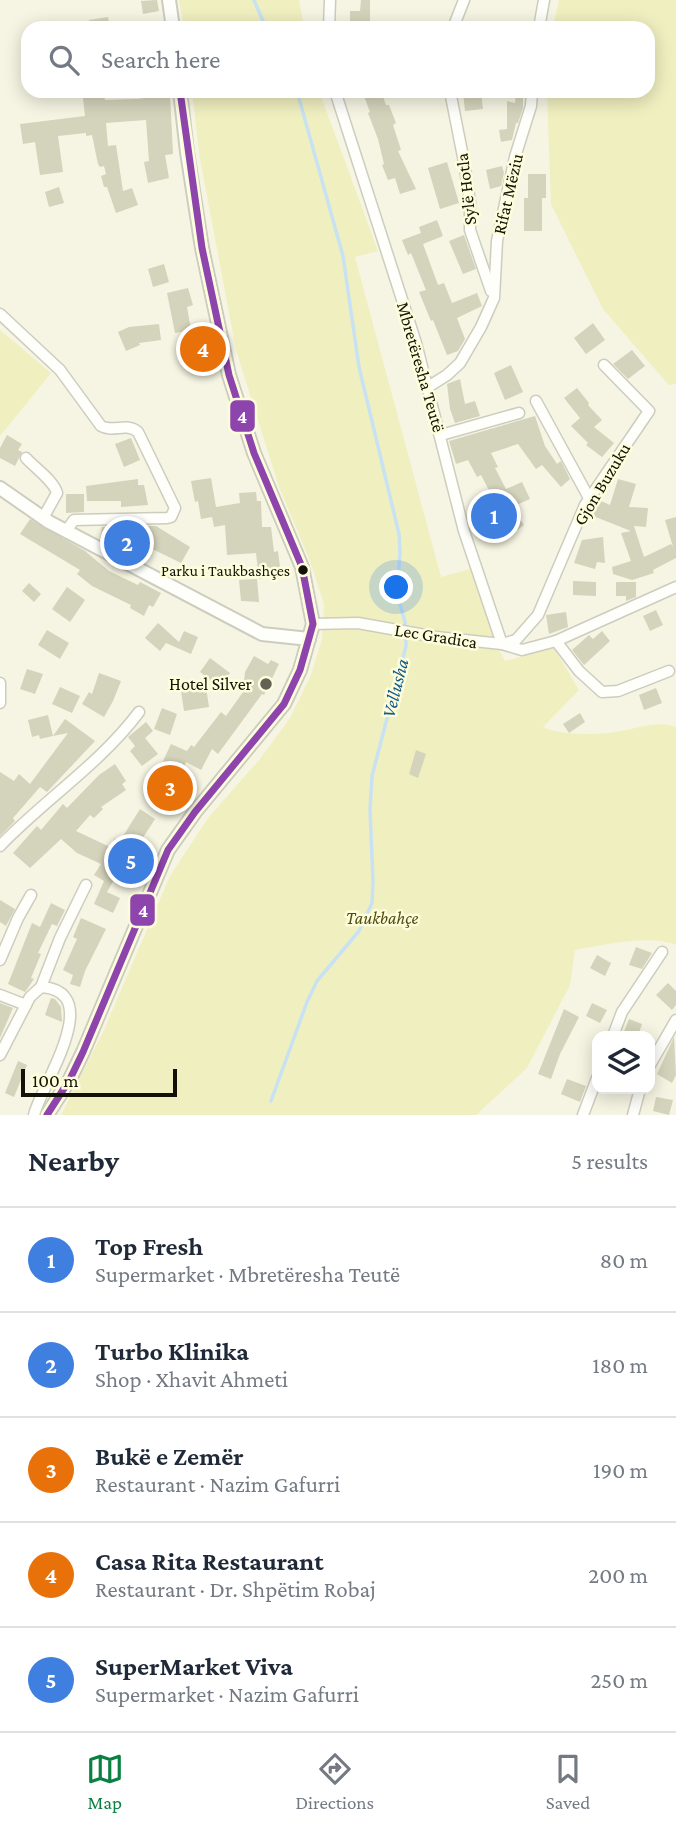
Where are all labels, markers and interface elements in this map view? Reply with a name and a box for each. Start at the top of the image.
search box [21,21,655,98]
icon: search [45,41,83,79]
text: Search here [101,45,220,74]
street label: Rifat Mëziu [489,151,527,236]
street label: Sylë Hotla [452,152,480,226]
street label: Mbretëresha Teutë [393,300,449,434]
pin: 4 [180,323,226,375]
line badge: 4 [229,399,256,433]
text: 4 [237,406,247,427]
street label: Gjon Buzuku [570,439,635,529]
pin: 1 [471,490,517,542]
pin: 2 [104,517,150,569]
place label: Parku i Taukbashçes [161,562,290,580]
marker: Parku i Taukbashçes [296,563,310,577]
your location [379,570,413,604]
street label: Lec Gradica [393,620,479,652]
water label: Vellusha [378,656,412,720]
place label: Hotel Silver [169,674,253,694]
marker: Hotel Silver [258,676,274,692]
pin: 3 [147,762,193,814]
pin: 5 [108,835,154,887]
line badge: 4 [129,893,156,927]
text: 4 [138,900,148,921]
park label: Taukbahçe [346,908,418,928]
map controls [592,1031,655,1094]
button: layers [592,1031,655,1094]
scale bar [21,1066,177,1098]
text: 100 m [32,1070,79,1091]
text: Nearby [28,1144,119,1177]
text: 5 results [571,1148,648,1174]
text: Top Fresh [95,1232,203,1261]
text: 1 [47,1247,55,1273]
text: 80 m [600,1247,648,1273]
text: Supermarket · Mbretëresha Teutë [95,1261,400,1287]
text: Turbo Klinika [95,1337,249,1366]
text: 2 [45,1352,57,1378]
text: 180 m [592,1352,648,1378]
text: Shop · Xhavit Ahmeti [95,1366,288,1392]
text: Bukë e Zemër [95,1442,244,1471]
text: 3 [45,1457,57,1483]
text: 190 m [593,1457,648,1483]
text: Restaurant · Nazim Gafurri [95,1471,340,1497]
text: Casa Rita Restaurant [95,1547,324,1576]
text: 4 [45,1562,57,1588]
text: 200 m [588,1562,648,1588]
text: Restaurant · Dr. Shpëtim Robaj [95,1576,376,1602]
text: SuperMarket Viva [95,1652,293,1681]
text: 5 [45,1667,57,1693]
text: 250 m [590,1667,648,1693]
text: Supermarket · Nazim Gafurri [95,1681,359,1707]
tab: Map [86,1750,124,1813]
tab: Directions [295,1750,374,1813]
tab: Saved [546,1750,590,1813]

